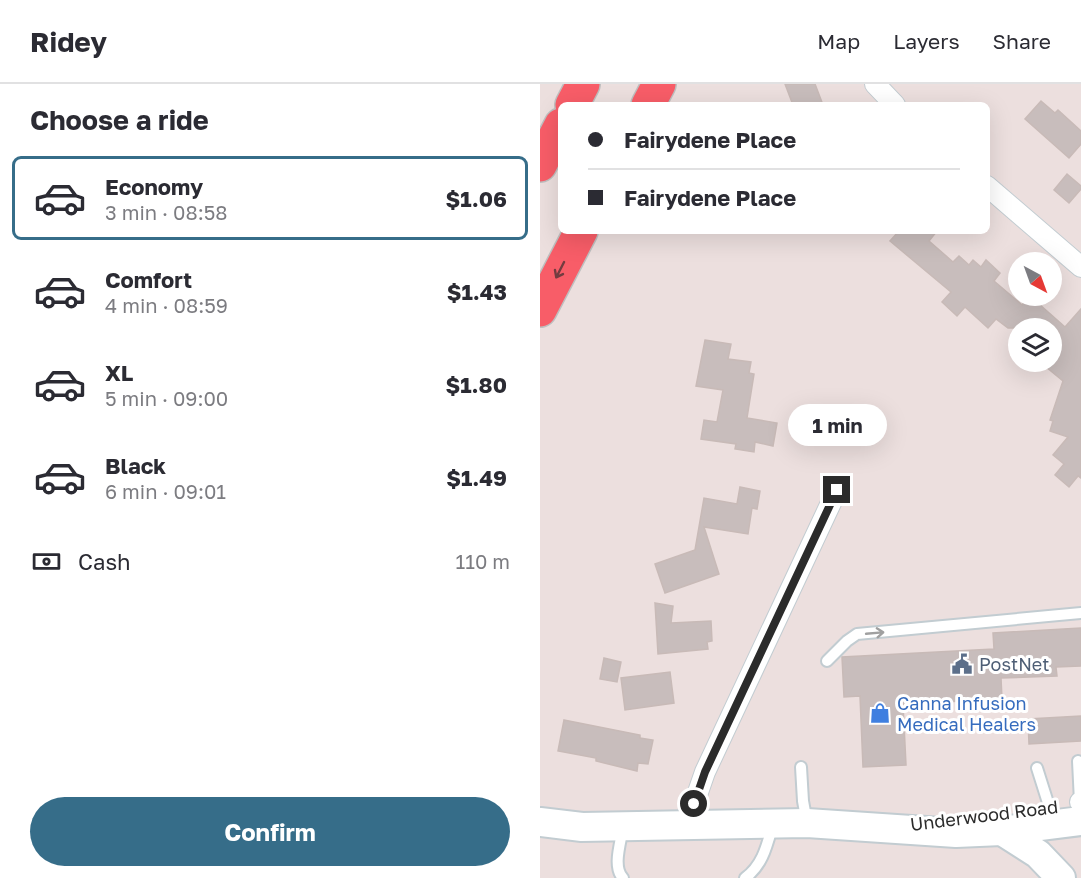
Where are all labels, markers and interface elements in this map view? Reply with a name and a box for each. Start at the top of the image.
text: Ridey [30,25,107,58]
text: Map [817,28,860,54]
text: Layers [893,28,960,54]
text: Share [993,28,1051,54]
text: Choose a ride [30,104,209,136]
text: Fairydene Place [624,126,796,153]
icon: car [33,171,87,225]
text: Economy [105,173,203,200]
text: Fairydene Place [624,184,796,211]
text: $1.06 [446,185,507,212]
text: 3 min · 08:58 [105,200,227,224]
north arrow [1008,252,1062,306]
map controls [1008,252,1062,372]
one-way arrow [554,261,565,279]
icon: car [33,264,87,318]
text: Comfort [105,266,192,293]
text: $1.43 [447,278,507,305]
text: 4 min · 08:59 [105,293,228,317]
button: layers [1008,318,1062,372]
icon: car [33,357,87,411]
text: XL [105,359,133,386]
text: $1.80 [446,371,507,398]
text: 5 min · 09:00 [105,386,228,410]
callout: 1 min [788,403,886,445]
text: 1 min [812,413,863,437]
icon: car [33,450,87,504]
text: Black [105,452,166,479]
text: $1.49 [446,464,507,491]
route end [823,476,850,503]
text: 6 min · 09:01 [105,479,226,503]
icon: cash [30,545,63,578]
text: Cash [78,548,131,575]
text: 110 m [456,549,510,573]
one-way arrow [864,627,884,638]
public building icon: PostNet [950,652,974,676]
place label: PostNet [979,653,1049,675]
place label: Canna Infusion Medical Healers [897,692,1036,735]
shop icon: Canna Infusion Medical Healers [868,701,892,725]
route start [680,790,707,817]
street label: Underwood Road [909,795,1059,835]
button: Confirm [30,797,510,866]

